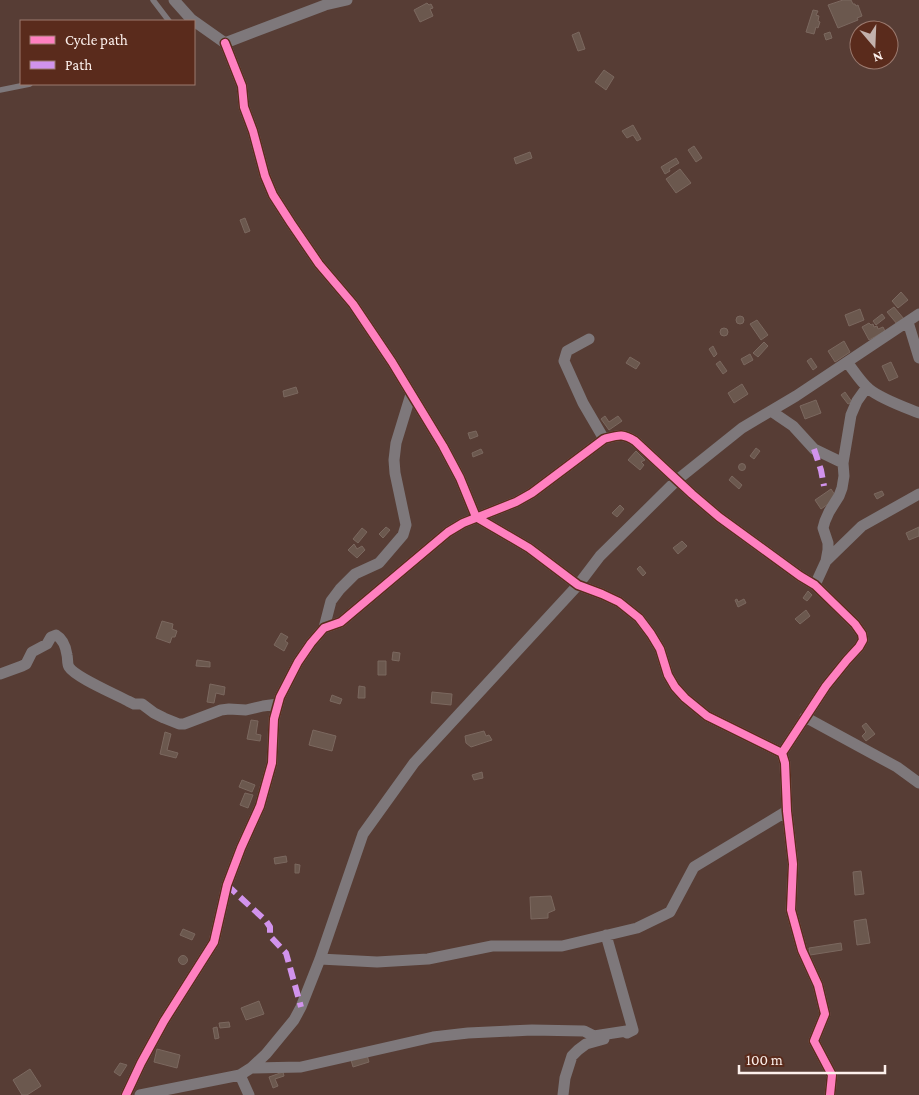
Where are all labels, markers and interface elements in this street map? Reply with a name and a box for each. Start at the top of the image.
legend [20,20,195,85]
north arrow [849,20,899,70]
text: Cycle path [65,32,128,49]
text: N [871,48,885,67]
text: Path [65,57,92,73]
scale bar [739,1042,885,1074]
text: 100 m [746,1052,783,1068]

